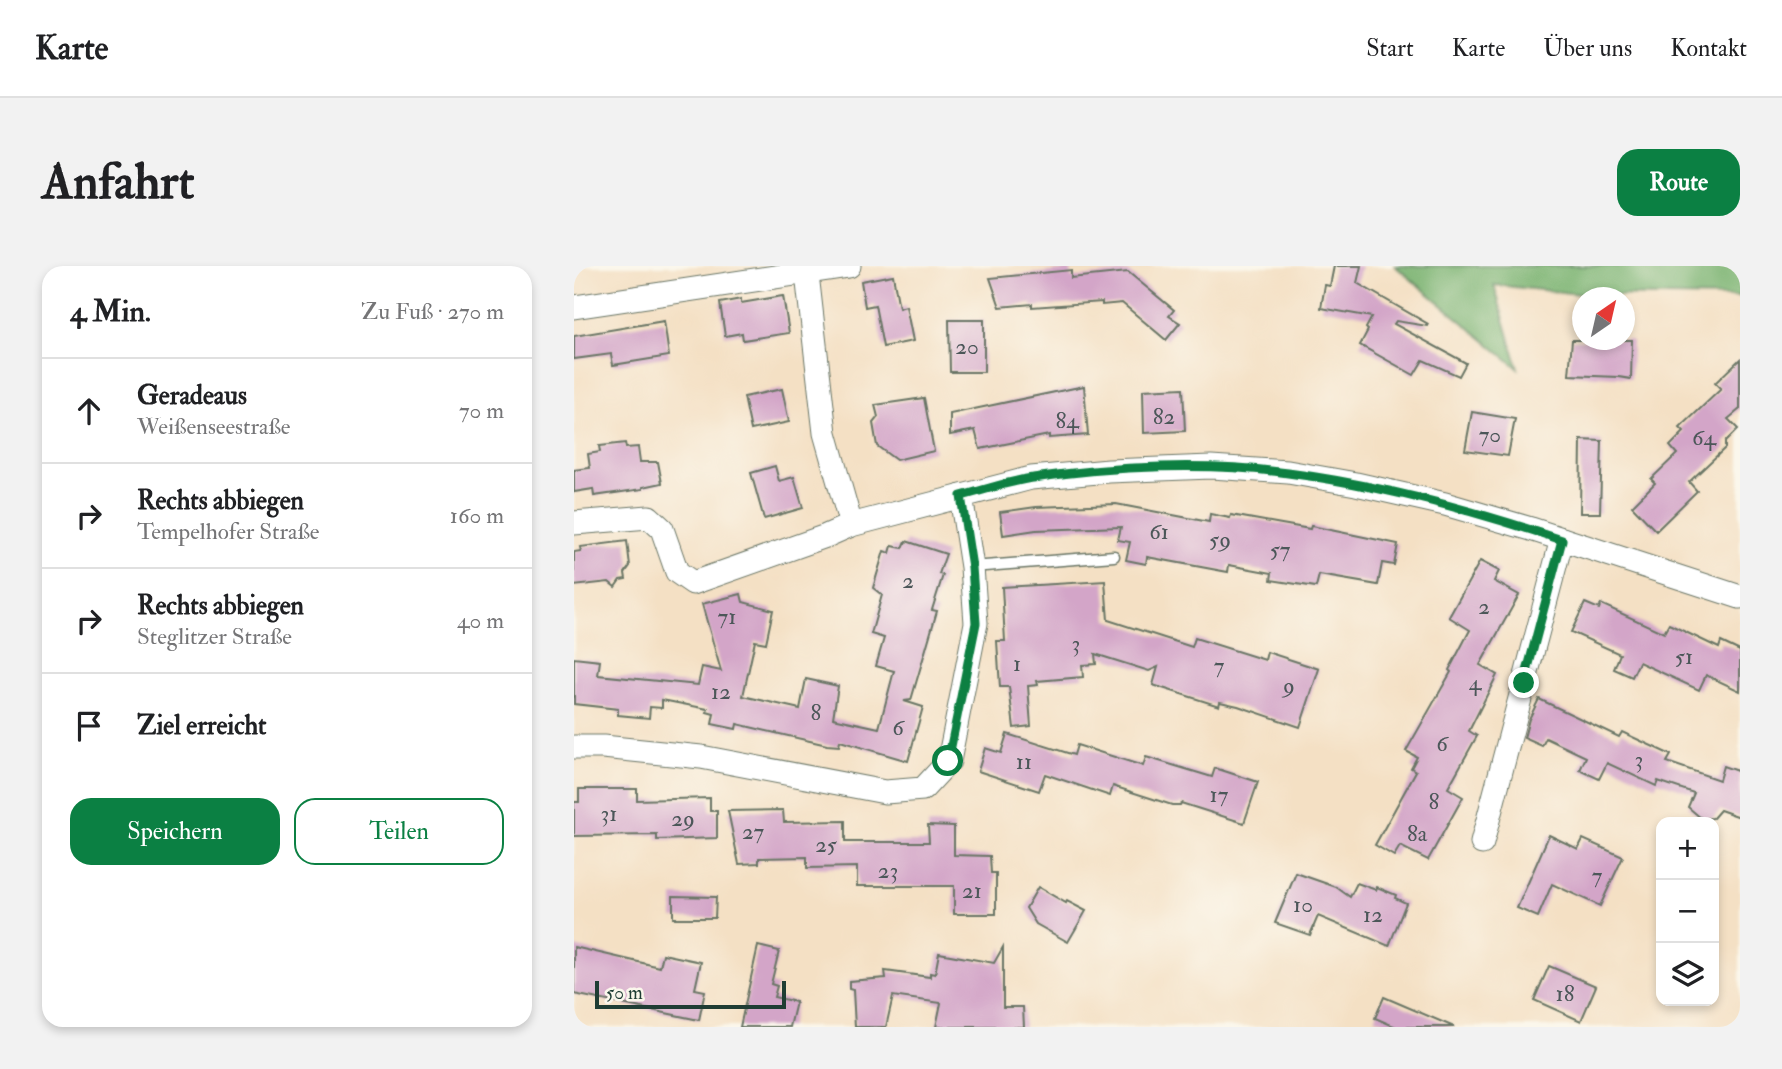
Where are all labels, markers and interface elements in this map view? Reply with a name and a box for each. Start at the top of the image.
text: Karte [35,28,108,69]
text: Start [1366,33,1414,64]
text: Karte [1452,33,1505,64]
text: Über uns [1543,33,1632,64]
text: Kontakt [1670,33,1747,64]
button: Route [1617,149,1740,216]
text: Anfahrt [42,152,194,213]
north arrow [1572,287,1635,350]
text: 4 Min. [70,293,151,330]
text: Zu Fuß · 270 m [361,297,504,326]
house number: 20 [955,332,979,361]
text: Geradeaus [137,380,247,412]
icon: ahead [70,392,108,430]
text: 70 m [459,396,504,425]
house number: 82 [1153,402,1175,431]
house number: 84 [1055,406,1080,435]
text: Weißenseestraße [137,412,290,441]
house number: 70 [1479,420,1501,449]
house number: 64 [1692,423,1718,452]
text: Rechts abbiegen [137,485,304,517]
icon: right [70,497,108,535]
text: 160 m [450,501,504,530]
text: Tempelhofer Straße [137,517,319,546]
house number: 61 [1149,517,1169,546]
house number: 59 [1209,525,1231,554]
house number: 57 [1270,535,1291,564]
house number: 2 [902,566,914,595]
text: Rechts abbiegen [137,590,304,622]
house number: 2 [1478,592,1490,621]
icon: right [70,602,108,640]
house number: 71 [718,602,736,631]
text: 40 m [457,606,504,635]
text: Steglitzer Straße [137,622,292,651]
house number: 3 [1072,629,1080,658]
house number: 51 [1675,642,1693,671]
house number: 1 [1013,649,1021,678]
house number: 7 [1214,651,1225,680]
route end [1508,667,1539,698]
house number: 4 [1469,668,1483,697]
house number: 9 [1281,671,1295,700]
house number: 12 [711,677,731,706]
house number: 8 [811,698,822,727]
icon: arrive [70,707,108,745]
text: Ziel erreicht [137,710,267,742]
house number: 6 [892,713,905,742]
house number: 6 [1436,729,1449,758]
route start [932,745,963,776]
house number: 3 [1635,745,1643,774]
house number: 11 [1016,747,1032,776]
house number: 17 [1210,780,1229,809]
house number: 8 [1429,787,1440,816]
button: Speichern [70,798,280,865]
button: Teilen [294,798,504,865]
house number: 31 [600,799,618,828]
house number: 29 [671,804,695,833]
house number: 27 [742,817,765,846]
map controls [1656,817,1719,1006]
button: + [1656,817,1719,880]
house number: 8a [1407,819,1428,848]
house number: 25 [815,830,837,859]
house number: 23 [878,856,898,885]
house number: 7 [1592,861,1603,890]
house number: 21 [962,876,982,905]
button: − [1656,880,1719,943]
house number: 10 [1293,890,1313,919]
house number: 12 [1363,900,1383,929]
button: layers [1656,943,1719,1006]
scale bar [595,978,786,1010]
house number: 18 [1555,979,1575,1008]
text: 50 m [606,981,643,1005]

